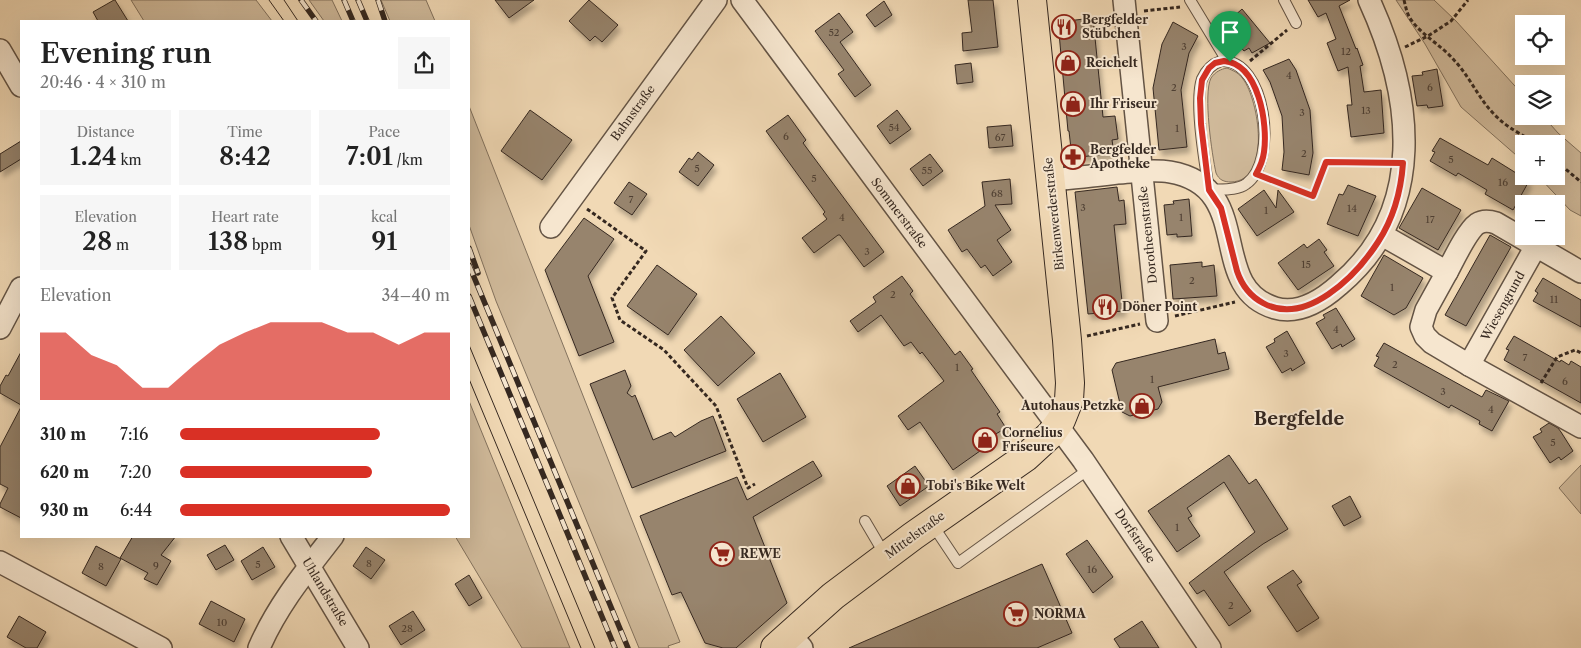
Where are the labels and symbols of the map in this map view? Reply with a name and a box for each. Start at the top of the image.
pin [1209,11,1251,62]
place label: Bergfelder Stübchen [1082,12,1148,41]
restaurant icon: Bergfelder Stübchen [1051,14,1077,40]
house number: 52 [828,26,840,39]
house number: 3 [1181,40,1187,53]
house number: 12 [1341,45,1351,58]
shop icon: Reichelt [1055,50,1081,76]
place label: Reichelt [1086,55,1138,70]
house number: 4 [1286,69,1292,82]
house number: 2 [1171,81,1177,94]
house number: 6 [1427,81,1433,94]
street label: Bahnstraße [607,82,658,144]
shop icon: Ihr Friseur [1060,91,1086,117]
place label: Ihr Friseur [1090,96,1157,111]
house number: 13 [1361,104,1371,117]
house number: 3 [1299,106,1305,119]
house number: 54 [888,121,900,134]
house number: 1 [1175,122,1180,135]
house number: 6 [783,130,789,143]
house number: 67 [995,131,1005,144]
place label: Bergfelder Apotheke [1089,142,1156,171]
pharmacy icon: Bergfelder Apotheke [1060,144,1086,170]
house number: 2 [1301,147,1307,160]
house number: 5 [1448,153,1454,166]
street label: Birkenwerderstraße [1040,157,1067,271]
house number: 5 [694,162,700,175]
house number: 55 [922,164,932,177]
house number: 5 [811,172,817,185]
street label: Sommerstraße [868,174,931,251]
house number: 16 [1498,176,1508,189]
street label: Dorotheenstraße [1135,185,1160,284]
house number: 68 [991,187,1003,200]
house number: 7 [629,193,634,206]
house number: 3 [1080,201,1086,214]
house number: 14 [1347,202,1357,215]
house number: 1 [1264,204,1269,217]
house number: 4 [839,211,845,224]
house number: 1 [1179,211,1184,224]
house number: 17 [1425,213,1435,226]
house number: 3 [864,245,870,258]
house number: 15 [1301,258,1311,271]
street label: Wiesengrund [1477,268,1528,344]
house number: 2 [1189,274,1195,287]
house number: 1 [1390,281,1395,294]
house number: 2 [890,288,896,301]
house number: 11 [1550,293,1559,306]
restaurant icon: Döner Point [1092,294,1118,320]
place label: Döner Point [1122,299,1197,314]
house number: 4 [1333,323,1339,336]
house number: 3 [1283,347,1289,360]
house number: 7 [1523,351,1528,364]
house number: 2 [1392,358,1398,371]
house number: 1 [955,361,960,374]
house number: 1 [1150,373,1155,386]
house number: 6 [1562,375,1568,388]
house number: 3 [1440,385,1446,398]
shop icon: Autohaus Petzke [1129,393,1155,419]
place label: Autohaus Petzke [1020,398,1124,413]
house number: 4 [1488,403,1494,416]
district label: Bergfelde [1254,408,1344,430]
place label: Cornelius Friseure [1002,425,1063,454]
shop icon: Cornelius Friseure [972,427,998,453]
house number: 5 [1550,436,1556,449]
shop icon: Tobi's Bike Welt [895,473,921,499]
place label: Tobi's Bike Welt [926,478,1025,493]
street label: Dorfstraße [1112,506,1159,566]
street label: Mittelstraße [882,508,948,561]
house number: 1 [1175,521,1180,534]
supermarket icon: REWE [709,541,735,567]
place label: REWE [740,546,781,561]
street label: Uhlandstraße [299,555,352,629]
house number: 8 [366,557,372,570]
house number: 5 [255,558,261,571]
house number: 9 [153,559,159,572]
house number: 8 [98,560,104,573]
house number: 16 [1087,563,1097,576]
house number: 2 [1228,599,1234,612]
supermarket icon: NORMA [1003,601,1029,627]
place label: NORMA [1034,606,1086,621]
house number: 10 [217,616,227,629]
house number: 28 [401,622,413,635]

